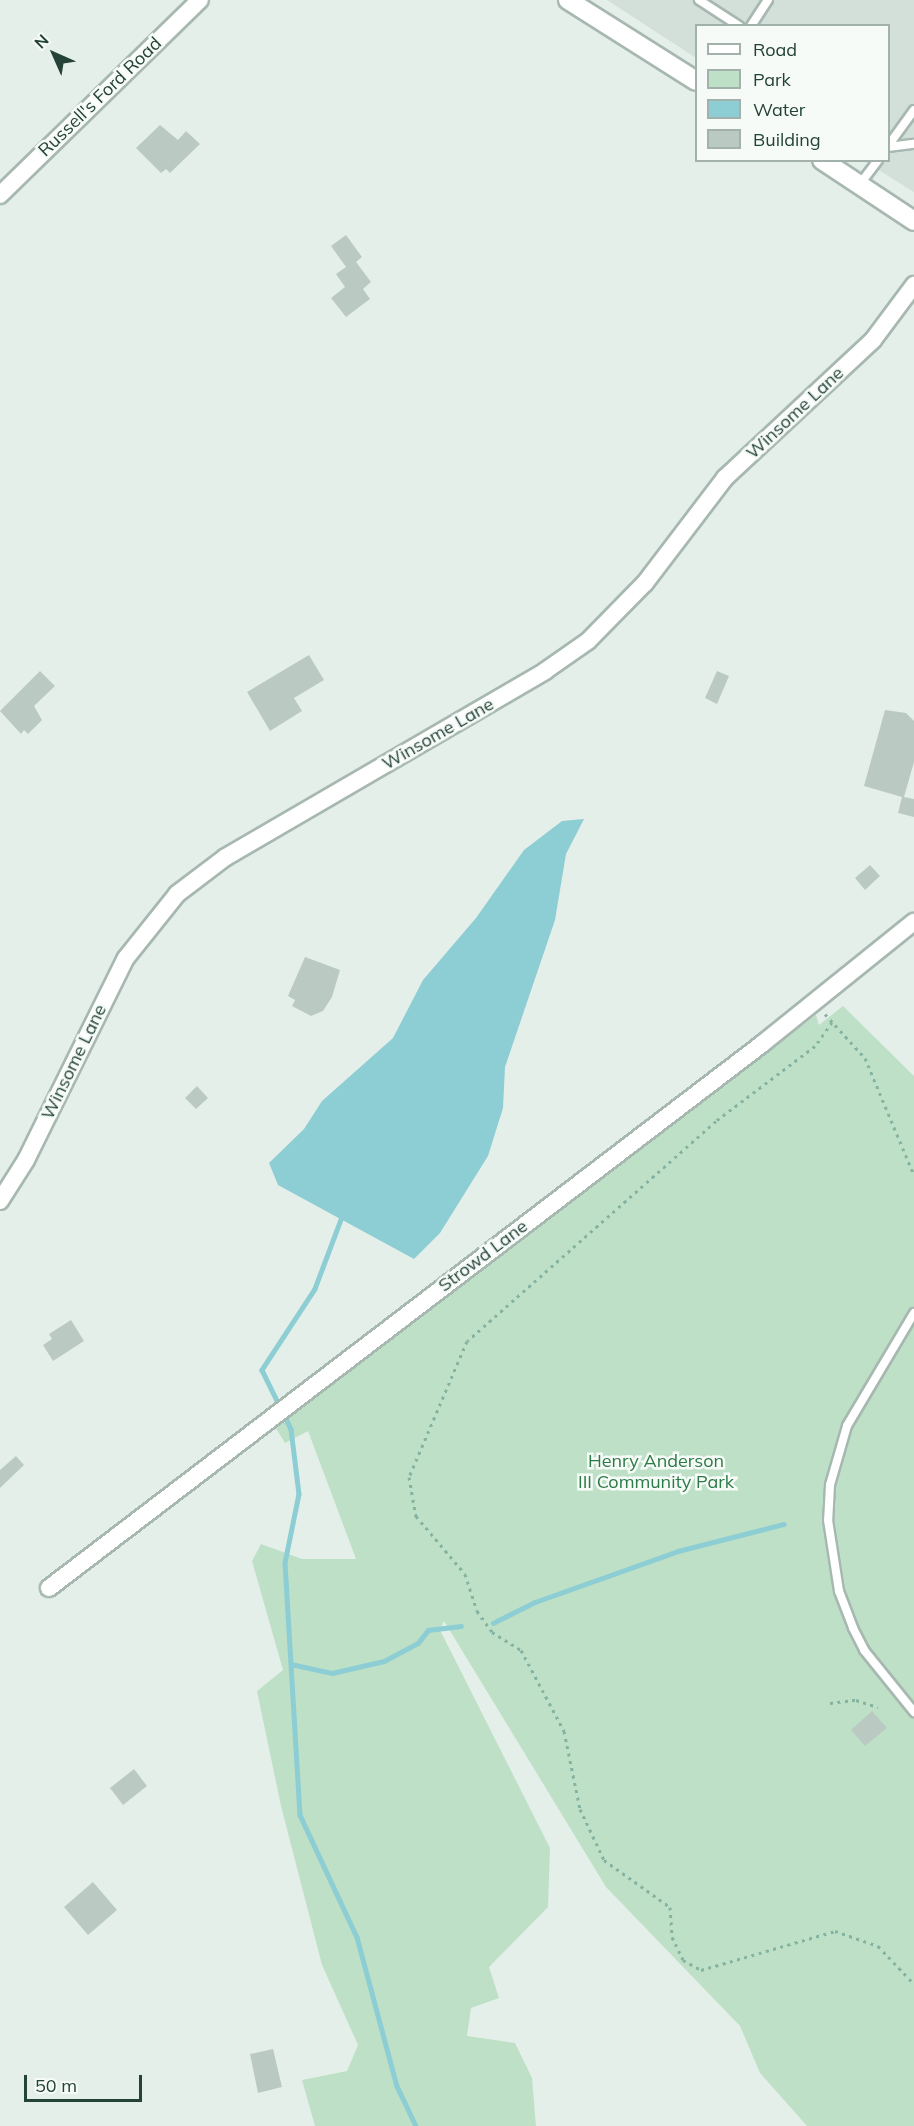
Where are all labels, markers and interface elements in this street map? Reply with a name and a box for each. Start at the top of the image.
north arrow [24,24,84,84]
legend [695,24,890,162]
text: N [30,30,53,53]
street label: Russell's Ford Road [34,33,166,161]
text: Road [753,38,797,61]
text: Park [753,68,791,91]
text: Water [753,98,805,121]
text: Building [753,128,821,151]
street label: Winsome Lane [742,362,848,464]
street label: Winsome Lane [378,693,498,775]
street label: Winsome Lane [37,1001,111,1123]
street label: Strowd Lane [434,1215,532,1297]
park label: Henry Anderson III Community Park [578,1451,734,1494]
scale bar [27,2063,146,2101]
text: 50 m [35,2074,77,2097]

